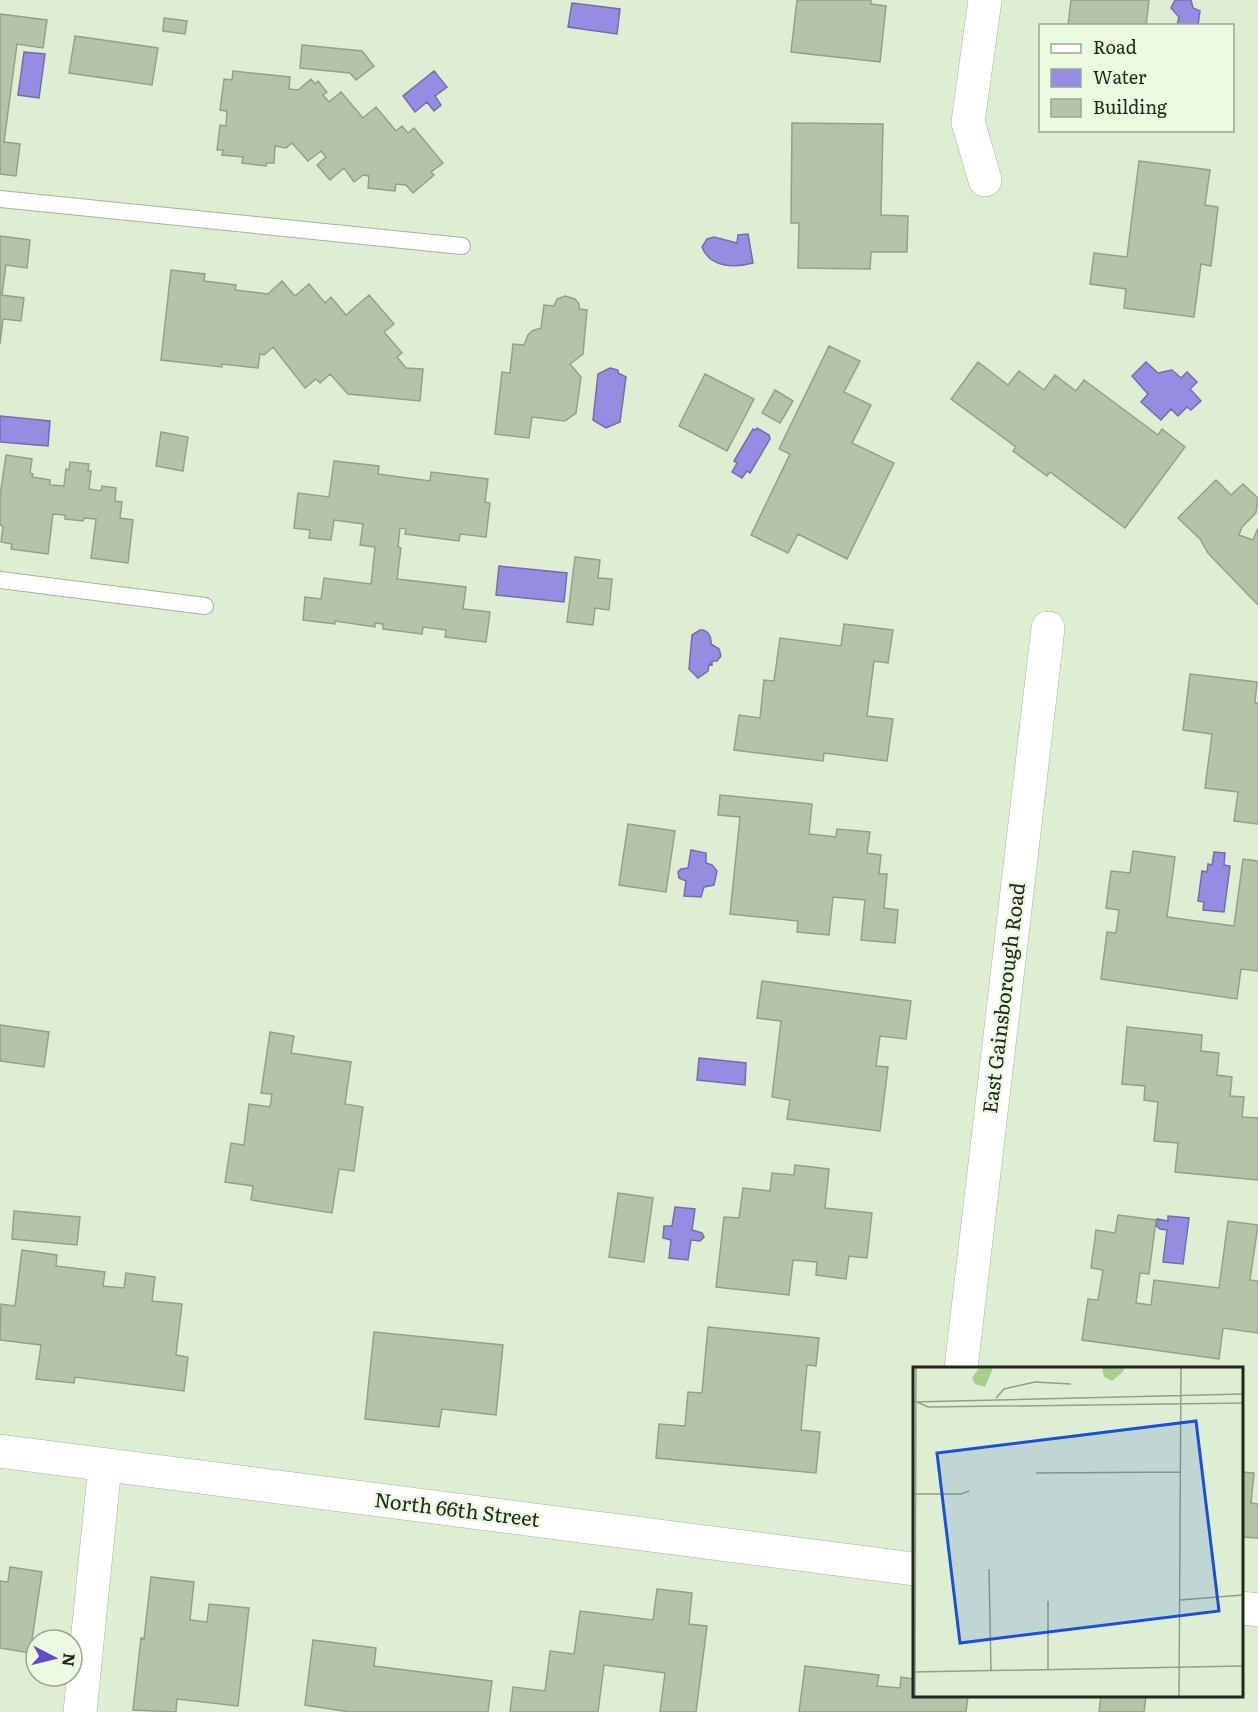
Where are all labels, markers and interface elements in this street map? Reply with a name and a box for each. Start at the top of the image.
legend [1039,24,1234,132]
text: Road [1093,33,1137,60]
text: Water [1093,63,1147,90]
text: Building [1093,93,1168,120]
street label: East Gainsborough Road [973,881,1031,1115]
inset map [913,1367,1243,1697]
street label: North 66th Street [373,1483,541,1533]
north arrow [24,1628,84,1688]
text: N [57,1652,83,1668]

